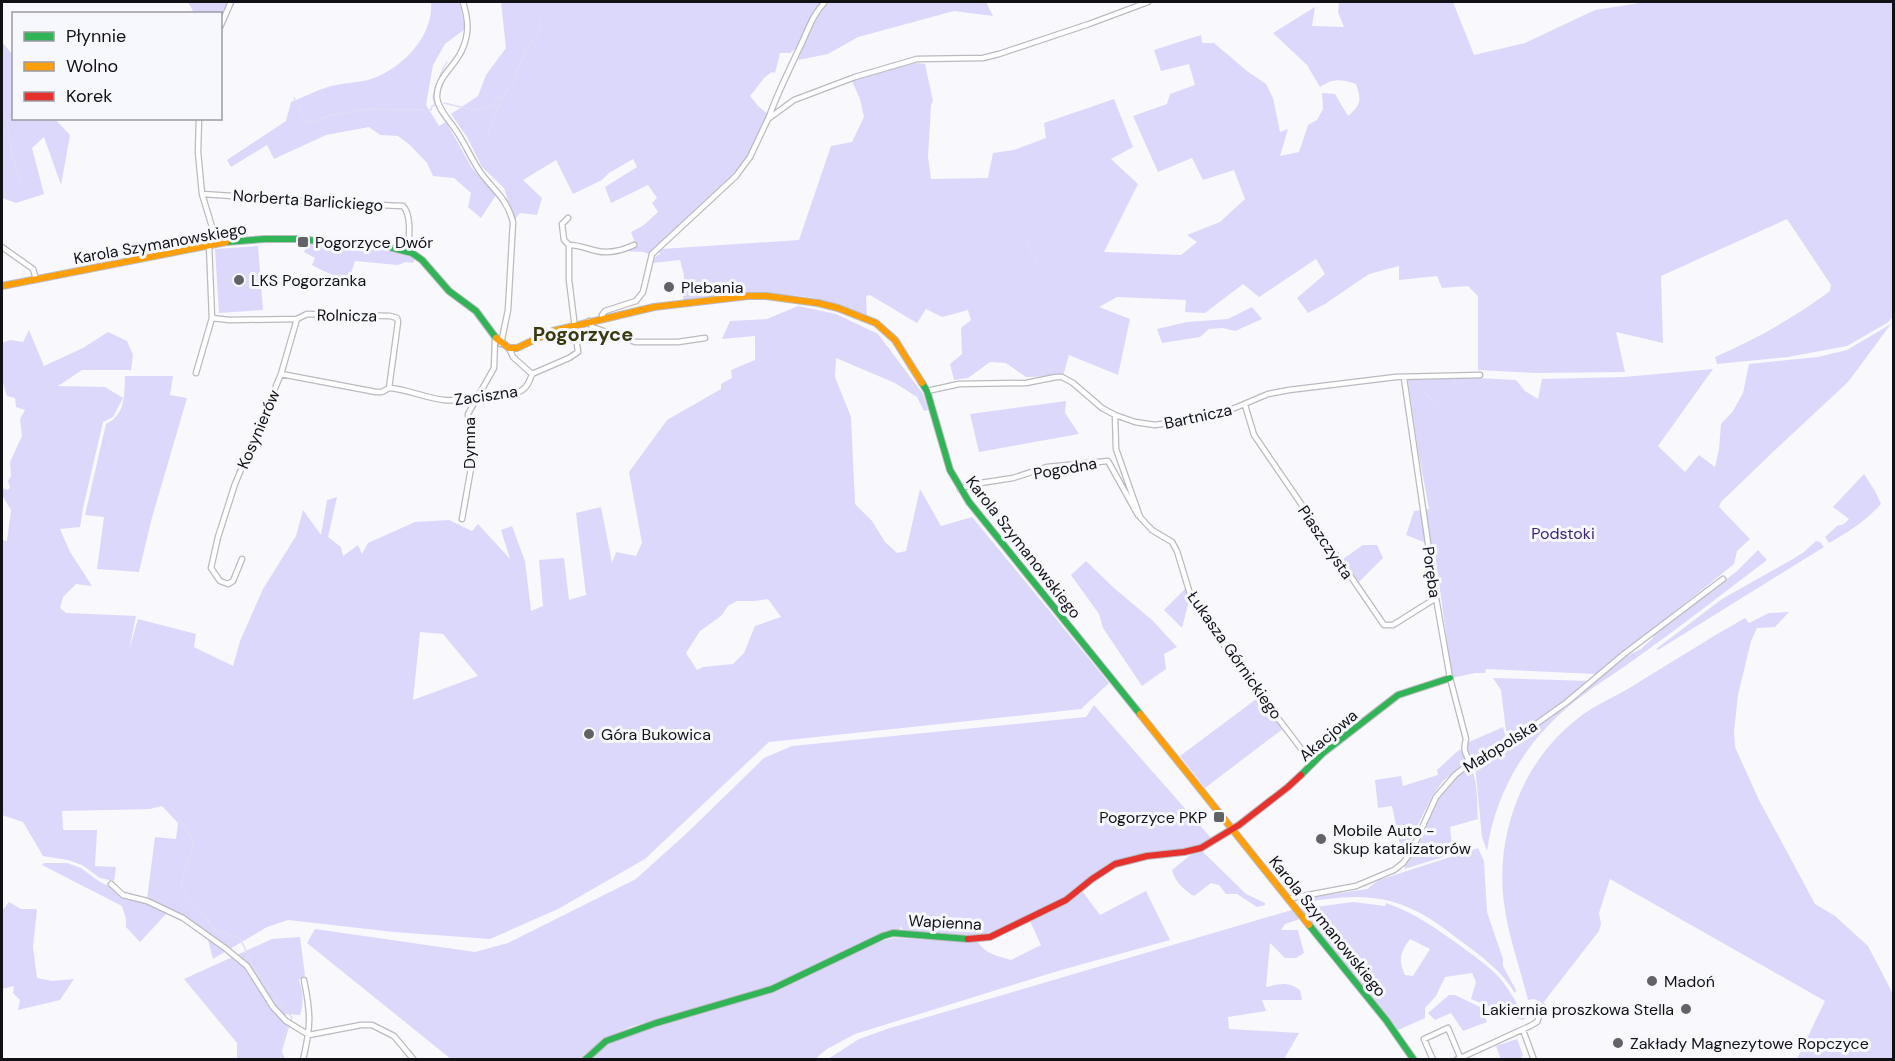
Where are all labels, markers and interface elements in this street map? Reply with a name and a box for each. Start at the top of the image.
legend [12,12,222,120]
text: Płynnie [66,24,126,48]
text: Wolno [66,54,118,78]
text: Korek [66,84,112,108]
street label: Norberta Barlickiego [232,185,384,216]
street label: Karola Szymanowskiego [72,218,248,269]
place label: Pogorzyce Dwór [315,232,433,253]
marker: Pogorzyce Dwór [296,235,310,249]
place label: LKS Pogorzanka [251,270,366,291]
marker: LKS Pogorzanka [232,273,246,287]
place label: Plebania [681,277,743,298]
marker: Plebania [662,280,676,294]
street label: Rolnicza [317,304,377,327]
district label: Pogorzyce [533,321,633,347]
street label: Zaciszna [453,381,519,410]
street label: Kosynierów [232,386,285,472]
street label: Bartnicza [1162,399,1234,434]
street label: Dymna [459,417,480,469]
street label: Pogodna [1032,453,1098,484]
street label: Karola Szymanowskiego [961,472,1086,623]
street label: Piaszczysta [1293,501,1358,583]
park label: Podstoki [1531,523,1595,544]
street label: Poręba [1418,545,1446,599]
street label: Łukasza Górnickiego [1182,587,1287,723]
street label: Akacjowa [1295,705,1362,766]
street label: Małopolska [1459,715,1541,777]
place label: Góra Bukowica [601,724,711,745]
marker: Góra Bukowica [582,727,596,741]
place label: Pogorzyce PKP [1099,807,1207,828]
marker: Pogorzyce PKP [1212,810,1226,824]
place label: Mobile Auto - Skup katalizatorów [1333,820,1471,859]
marker: Mobile Auto - Skup katalizatorów [1314,832,1328,846]
street label: Karola Szymanowskiego [1264,852,1391,1001]
street label: Wapienna [908,910,982,935]
place label: Madoń [1664,971,1715,992]
marker: Madoń [1645,974,1659,988]
place label: Lakiernia proszkowa Stella [1482,999,1674,1020]
marker: Lakiernia proszkowa Stella [1679,1002,1693,1016]
place label: Zakłady Magnezytowe Ropczyce [1630,1033,1869,1054]
marker: Zakłady Magnezytowe Ropczyce [1611,1036,1625,1050]

